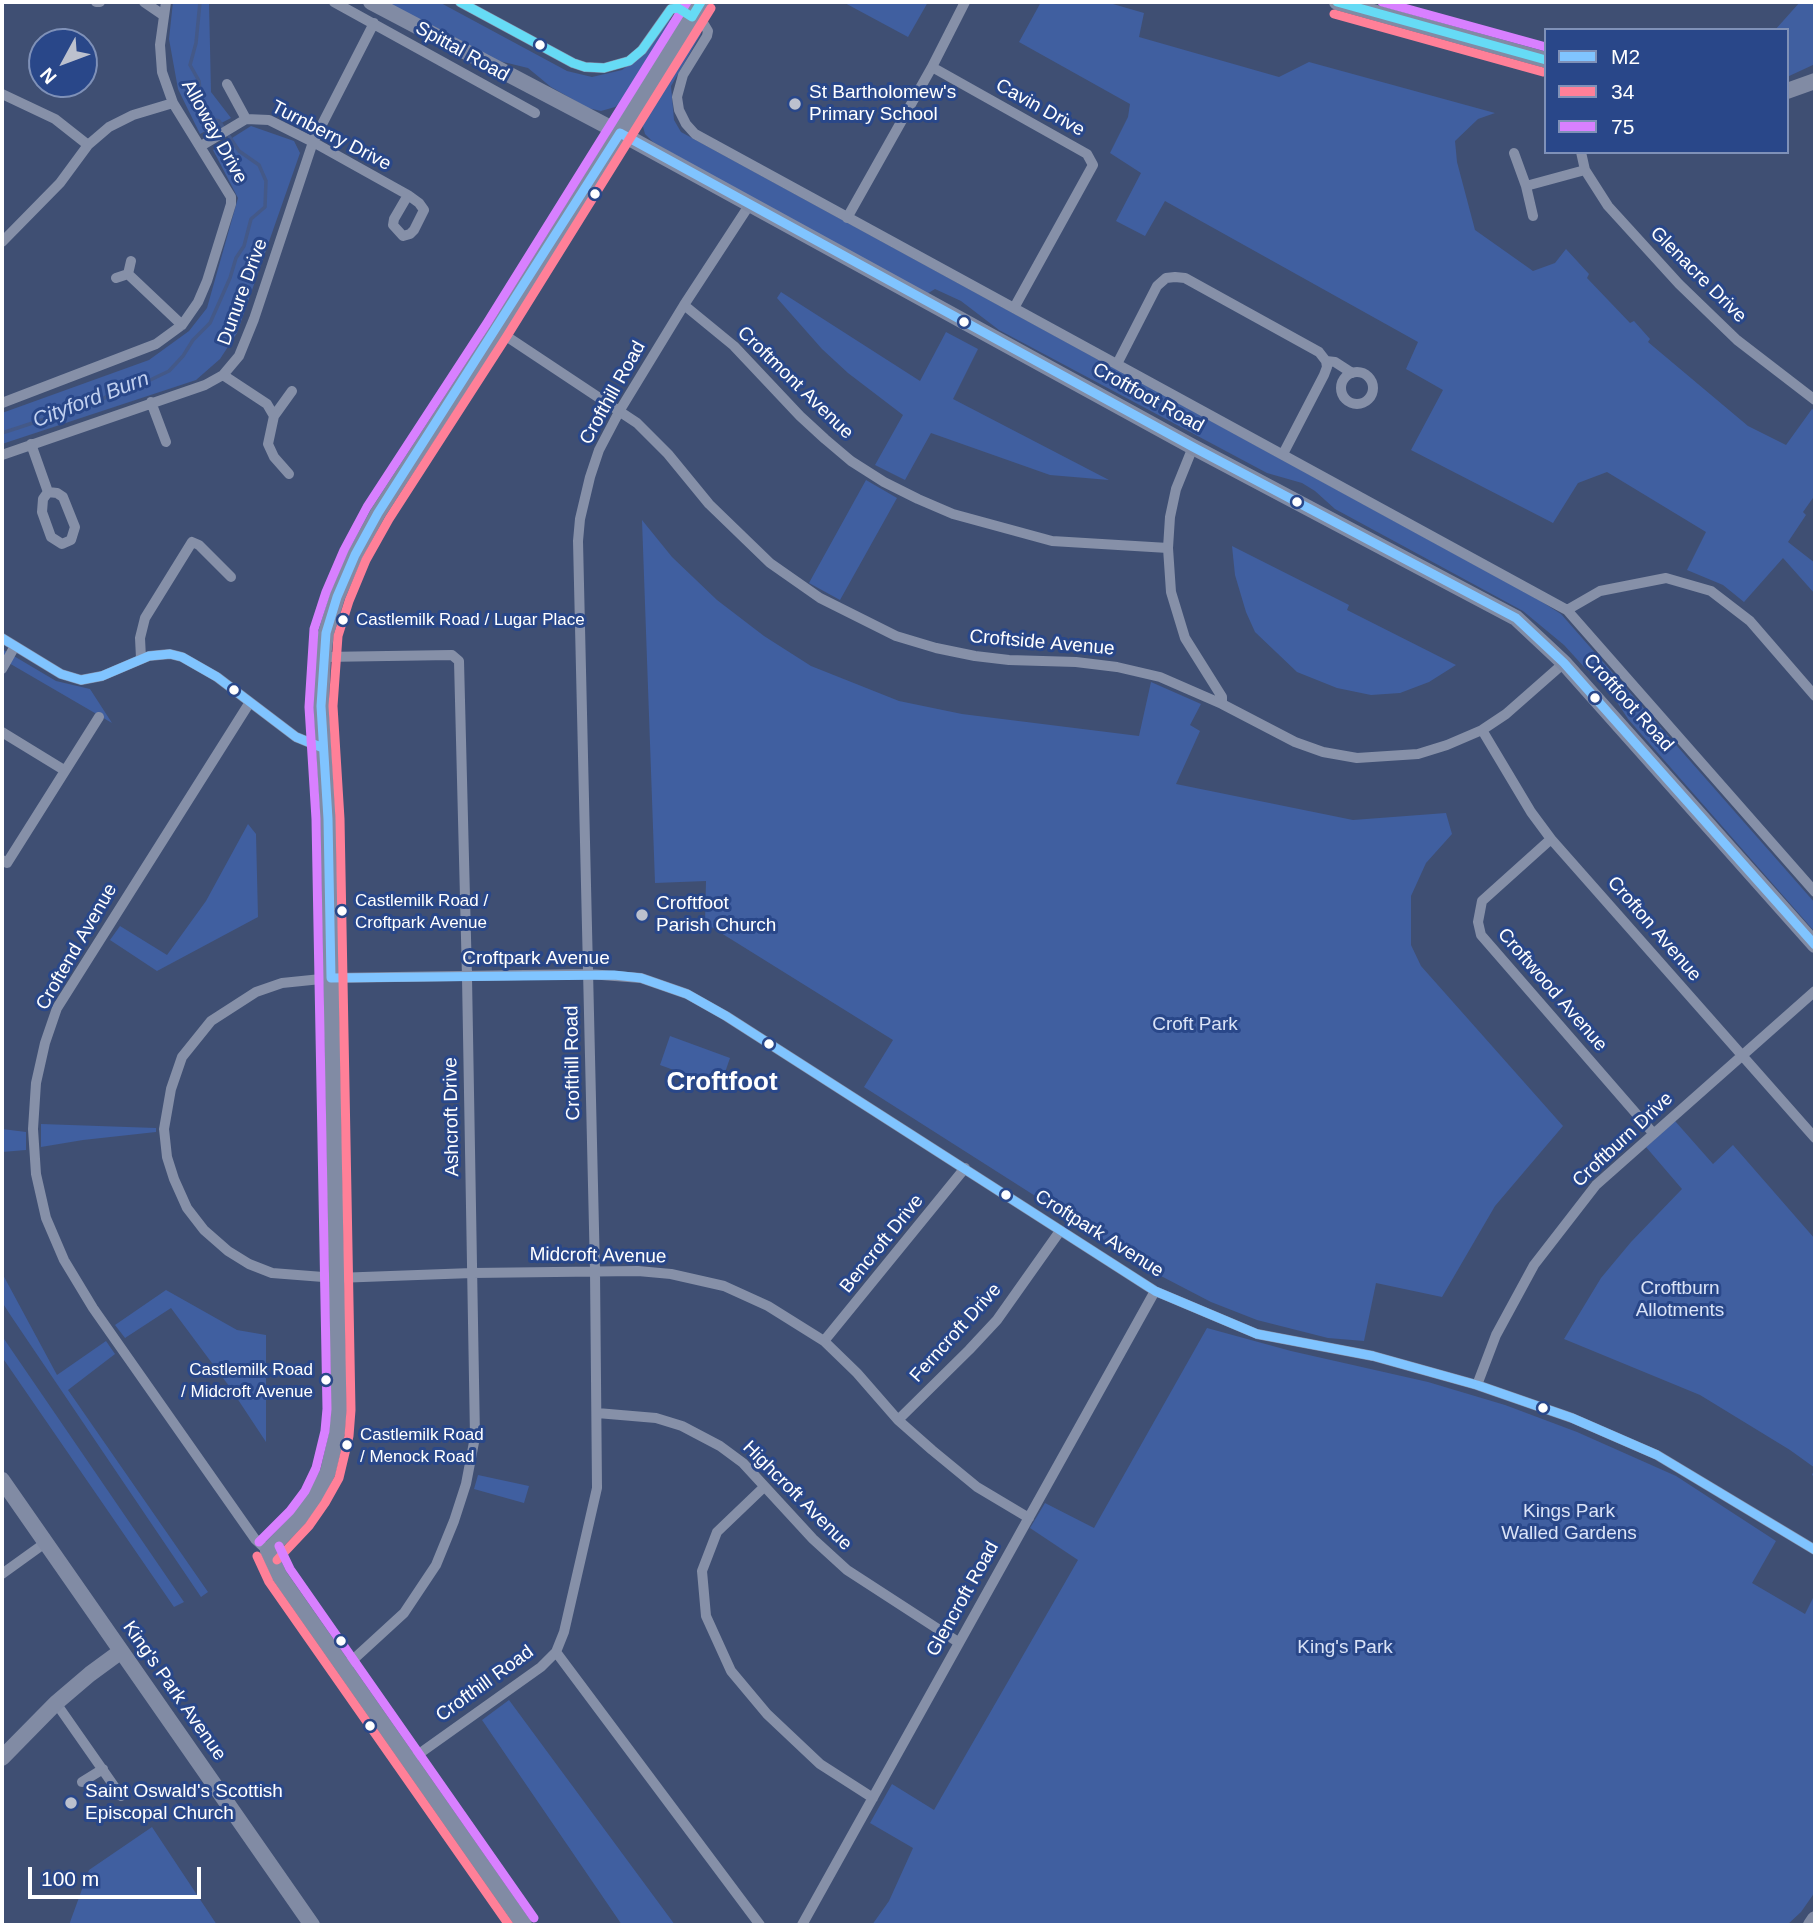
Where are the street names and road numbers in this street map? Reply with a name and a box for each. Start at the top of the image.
street label: Spittal Road [411,17,513,87]
street label: Cavin Drive [992,74,1088,142]
street label: Alloway Drive [176,76,252,188]
street label: Turnberry Drive [267,96,395,176]
street label: Glenacre Drive [1645,222,1751,328]
street label: Dunure Drive [213,236,273,348]
street label: Croftmont Avenue [732,322,858,444]
street label: Crofthill Road [575,337,651,449]
street label: Croftfoot Road [1088,358,1208,438]
street label: Croftside Avenue [969,625,1115,661]
street label: Croftfoot Road [1578,649,1678,757]
street label: Crofton Avenue [1602,872,1706,986]
street label: Croftend Avenue [32,880,122,1014]
street label: Croftwood Avenue [1492,924,1612,1056]
street label: Croftpark Avenue [462,948,610,970]
street label: Crofthill Road [561,1005,585,1121]
street label: Ashcroft Drive [440,1057,464,1177]
street label: Croftburn Drive [1568,1088,1678,1192]
street label: Croftpark Avenue [1030,1185,1168,1283]
street label: Bencroft Drive [835,1190,929,1298]
street label: Midcroft Avenue [529,1243,667,1269]
street label: Ferncroft Drive [905,1279,1007,1387]
street label: Highcroft Avenue [738,1437,856,1555]
street label: Glencroft Road [922,1538,1004,1660]
street label: King's Park Avenue [117,1617,231,1765]
street label: Crofthill Road [432,1641,538,1727]

